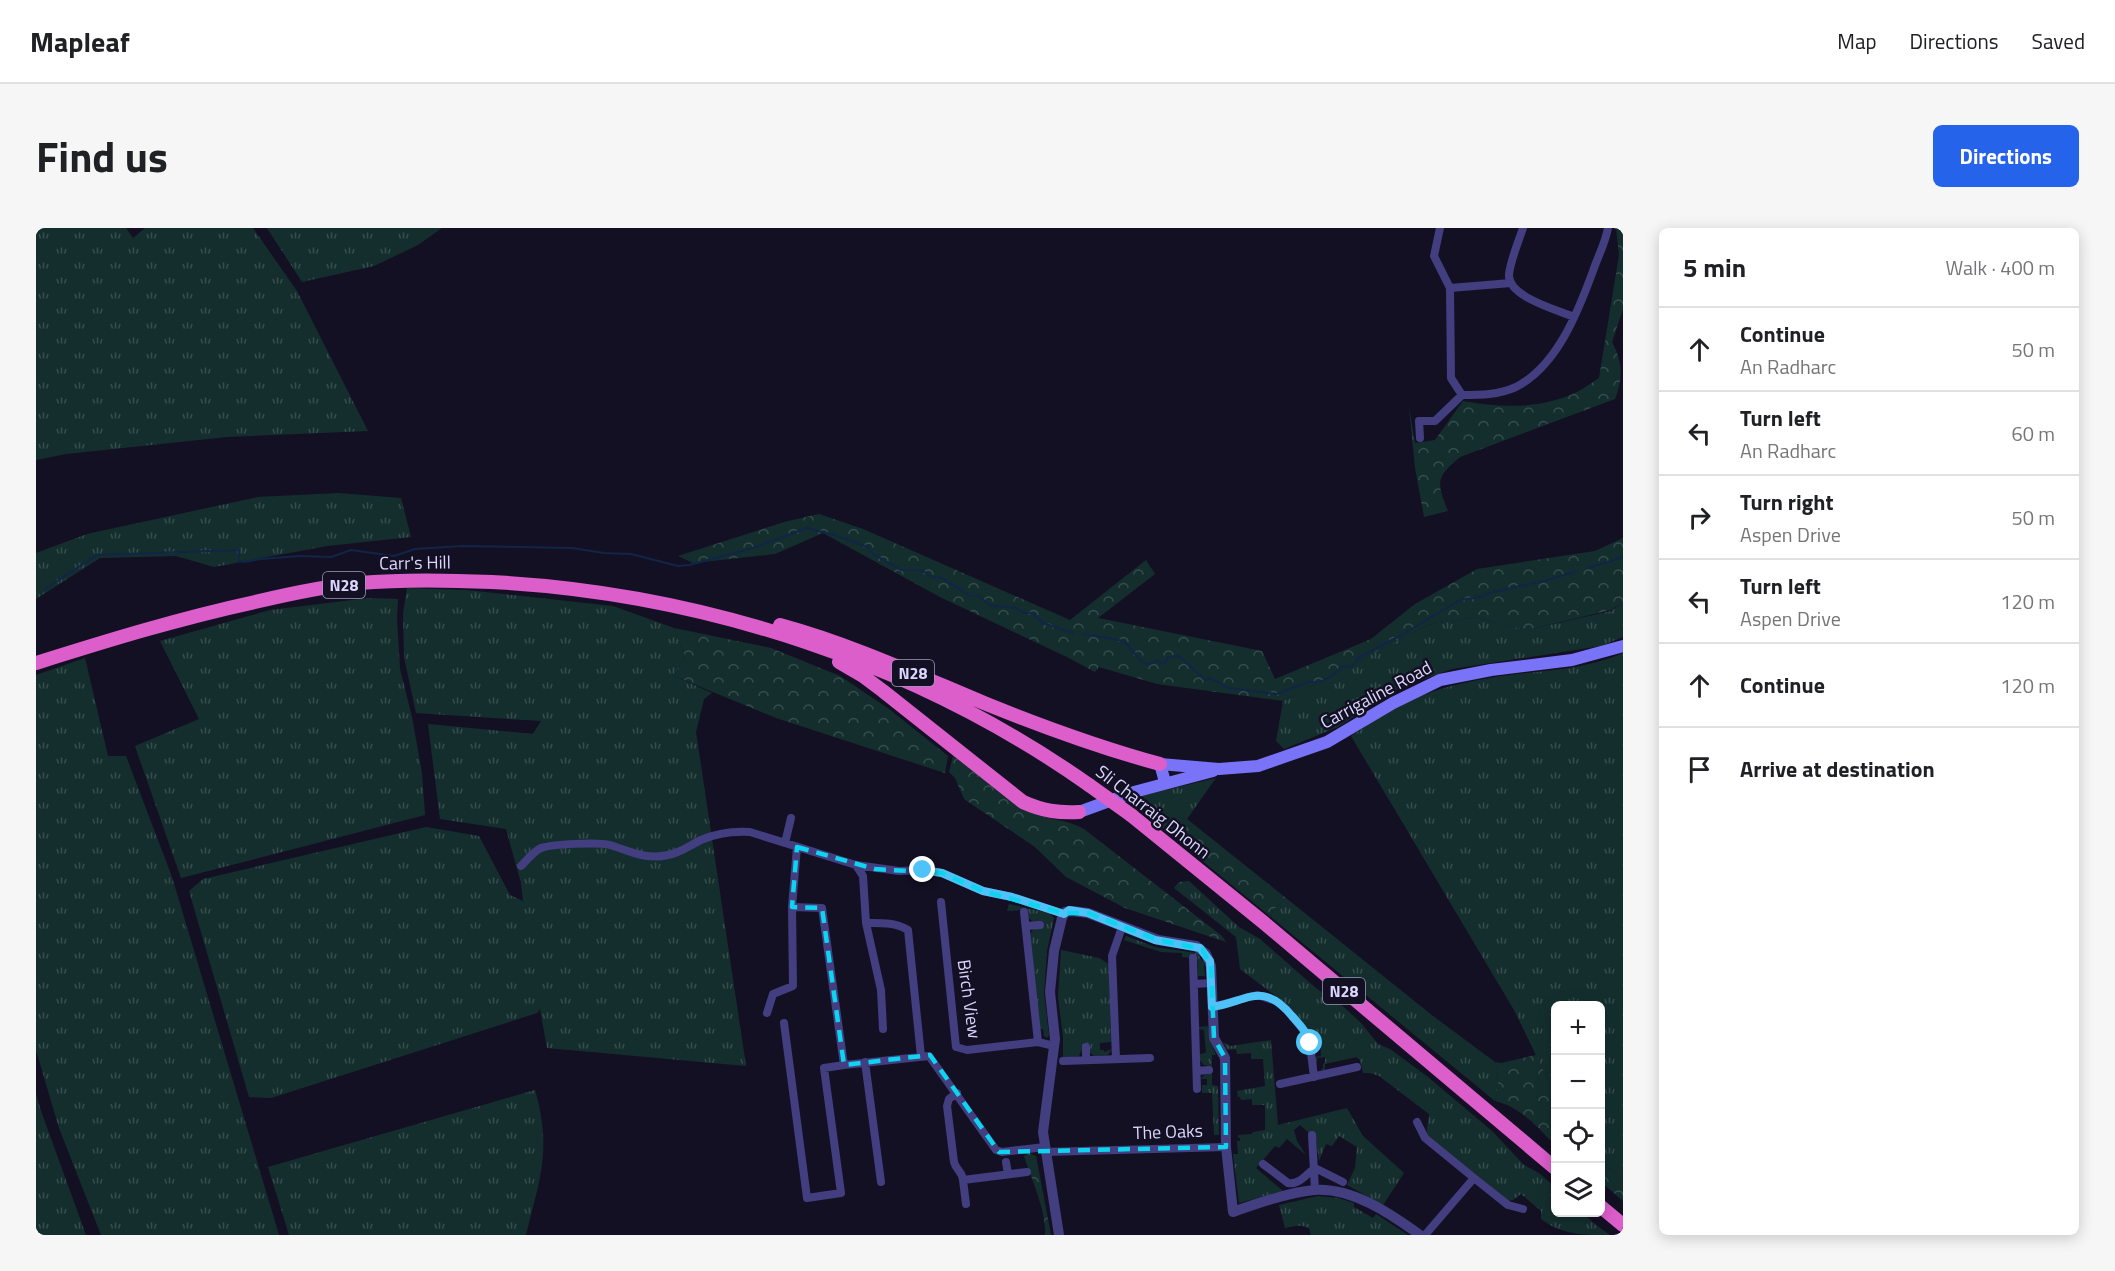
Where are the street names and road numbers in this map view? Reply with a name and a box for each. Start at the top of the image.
street label: Carr's Hill [379,548,451,577]
road number: N28 [323,572,365,598]
street label: Carrigaline Road [1315,654,1437,735]
road number: N28 [892,660,934,686]
street label: Sli Charraig Dhonn [1090,758,1216,865]
street label: Birch View [951,958,988,1041]
road number: N28 [1323,978,1365,1004]
street label: The Oaks [1132,1117,1203,1146]

